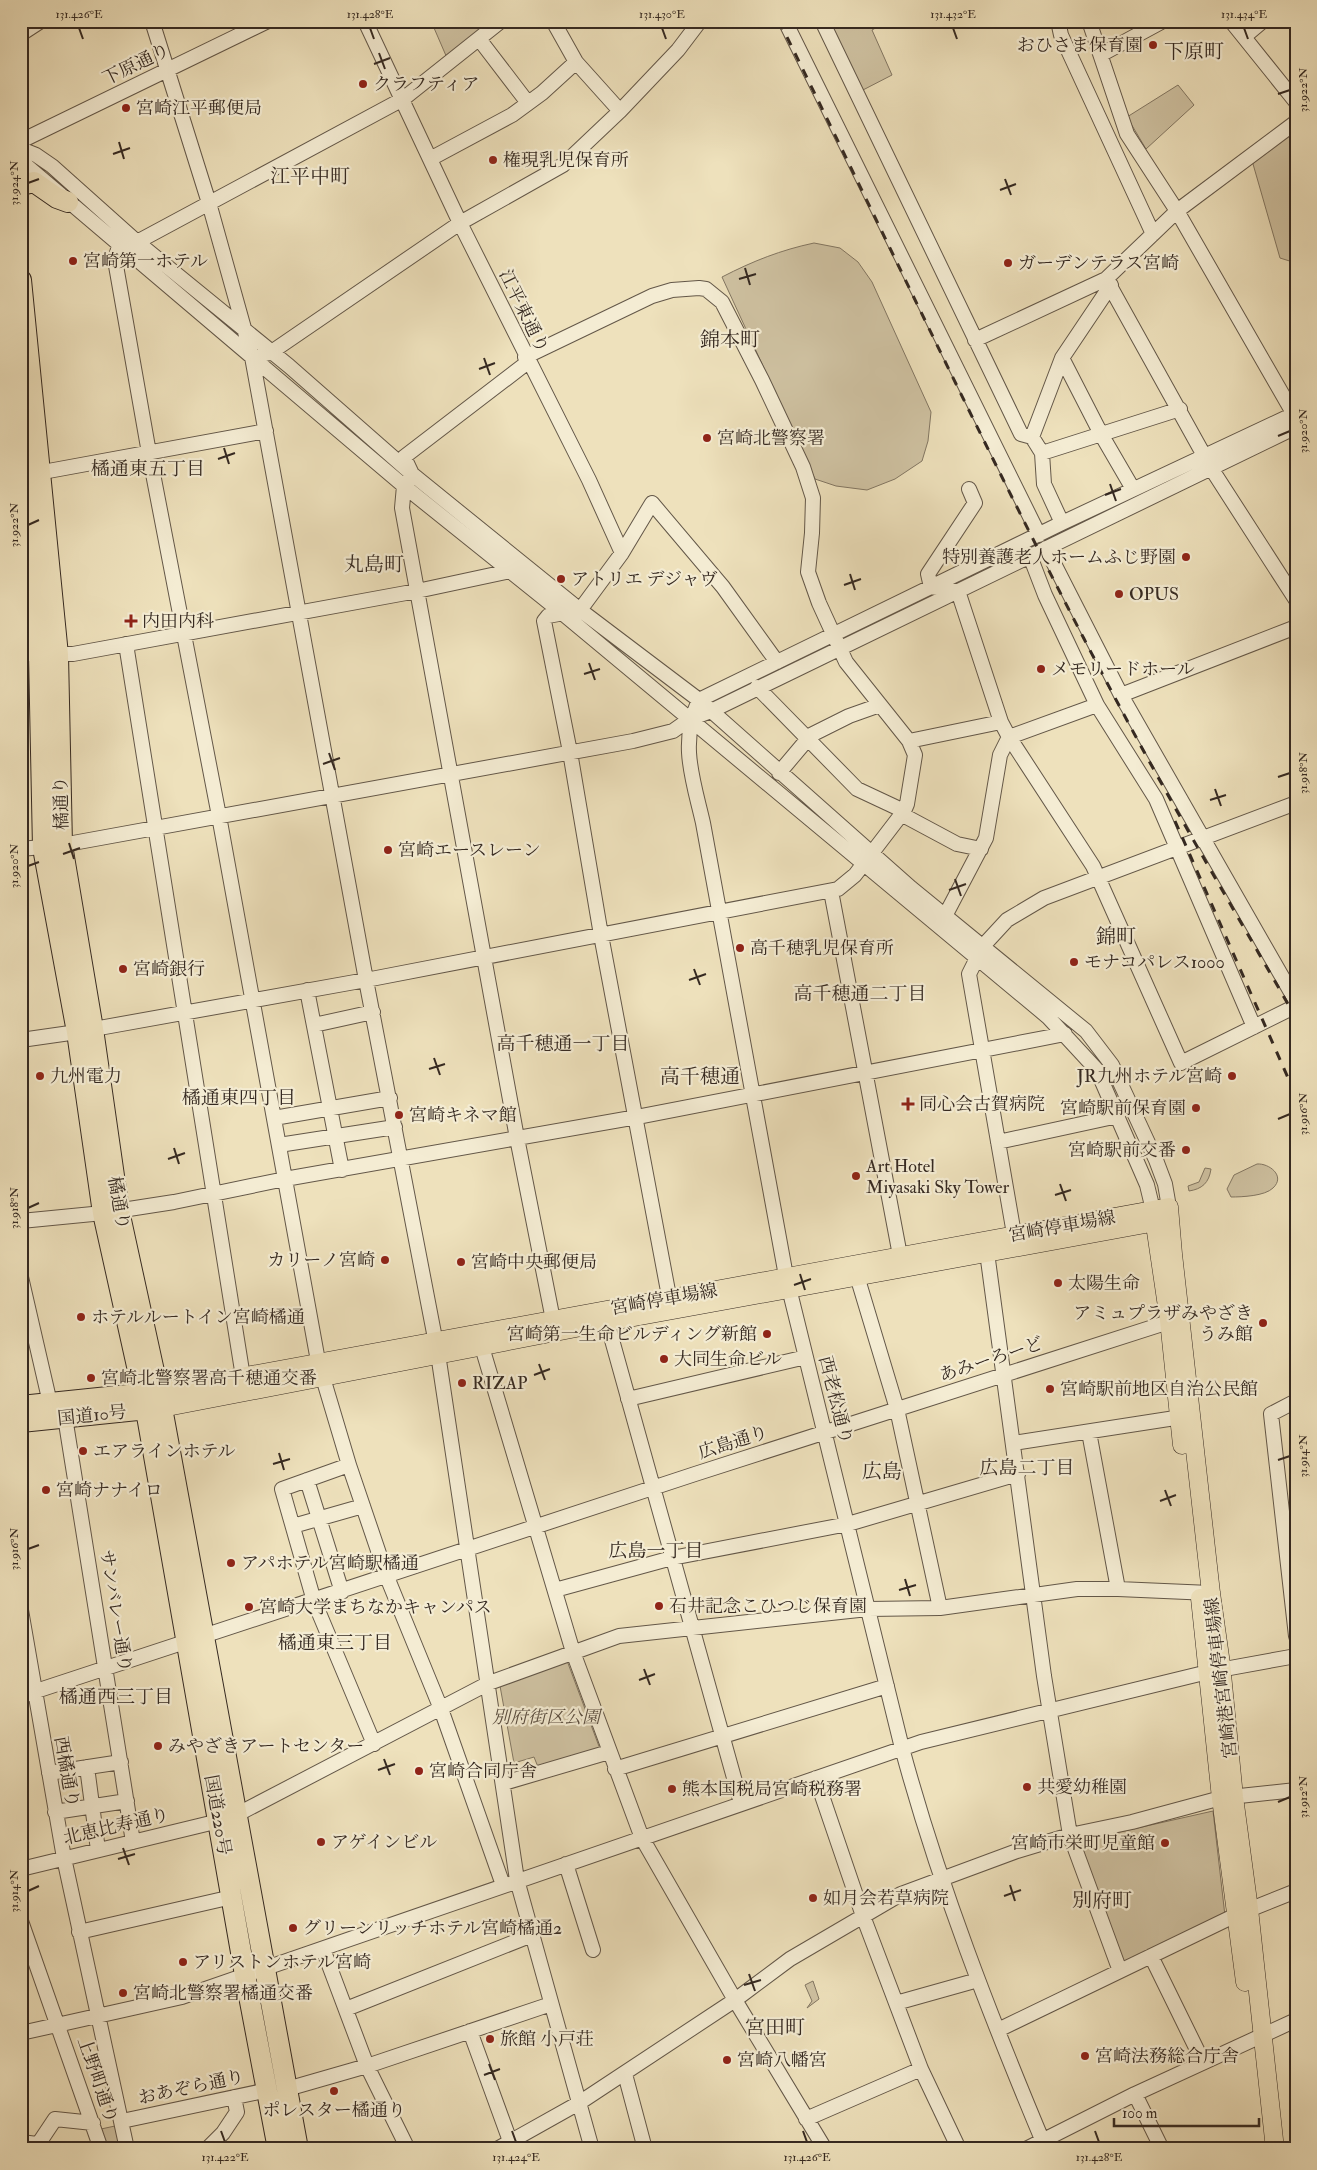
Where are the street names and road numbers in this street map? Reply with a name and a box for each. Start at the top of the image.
street label: 下原通り [99,38,174,91]
street label: 江平東通り [493,266,554,357]
street label: 橘通り [50,776,73,830]
street label: 橘通り [102,1175,135,1232]
street label: 宮崎停車場線 [1007,1206,1117,1247]
street label: 宮崎停車場線 [609,1279,719,1320]
street label: あみーろーど [936,1332,1046,1387]
street label: 西老松通り [813,1354,858,1447]
street label: 国道10号 [56,1400,128,1431]
street label: 広島通り [695,1420,771,1465]
street label: サンバレー通り [94,1548,137,1674]
street label: 宮崎港宮崎停車場線 [1200,1596,1243,1760]
street label: 西橘通り [49,1735,84,1810]
street label: 国道220号 [199,1773,236,1857]
street label: 北恵比寿通り [61,1803,171,1850]
street label: 上野町通り [72,2034,123,2126]
street label: おあぞら通り [136,2065,246,2110]

